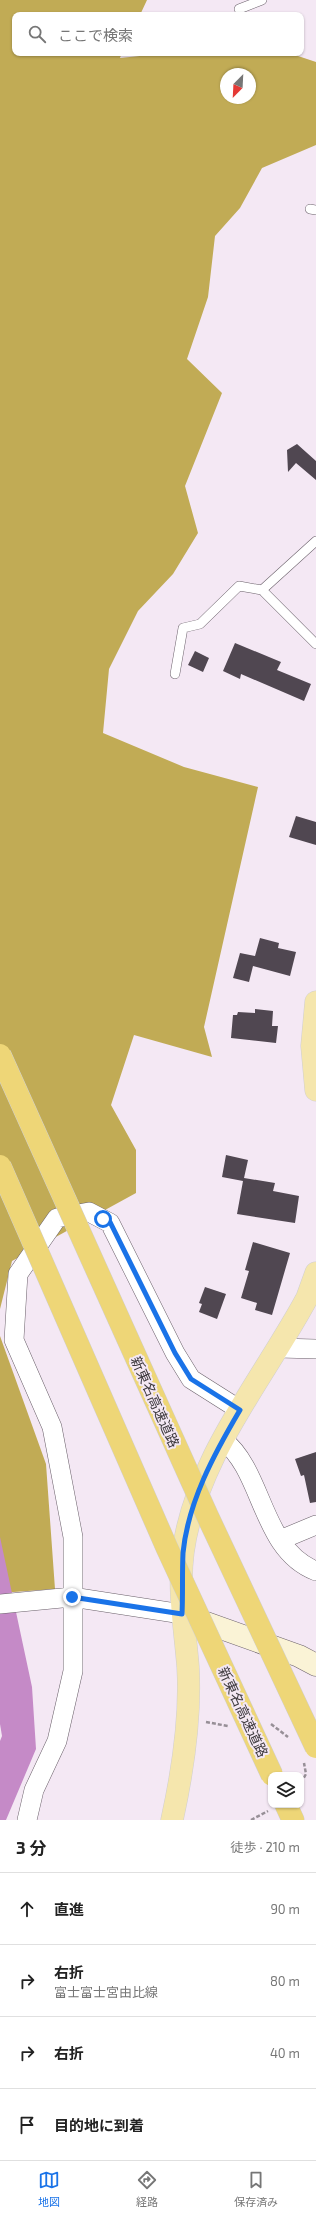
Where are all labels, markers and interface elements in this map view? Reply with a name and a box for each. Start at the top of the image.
search box [12,12,304,56]
icon: search [26,23,48,45]
text: ここで検索 [58,26,133,44]
north arrow [220,68,256,104]
route start [94,1210,112,1228]
street label: 新東名高速道路 [128,1354,183,1450]
route end [63,1588,81,1606]
street label: 新東名高速道路 [215,1664,272,1760]
map controls [268,1772,304,1808]
button: layers [268,1772,304,1808]
text: 3 分 [16,1837,46,1857]
text: 徒歩 · 210 m [231,1839,300,1855]
icon: ahead [16,1898,38,1920]
text: 直進 [54,1900,84,1918]
text: 90 m [270,1901,300,1917]
text: 右折 [54,1963,84,1981]
icon: right [16,1970,38,1992]
text: 80 m [270,1973,300,1989]
text: 富士富士宮由比線 [54,1984,158,2000]
icon: right [16,2042,38,2064]
text: 右折 [54,2044,84,2062]
text: 40 m [270,2045,300,2061]
icon: arrive [16,2114,38,2136]
text: 目的地に到着 [54,2116,144,2134]
tab: 地図 [38,2169,60,2209]
tab: 経路 [136,2169,158,2209]
tab: 保存済み [234,2169,278,2209]

